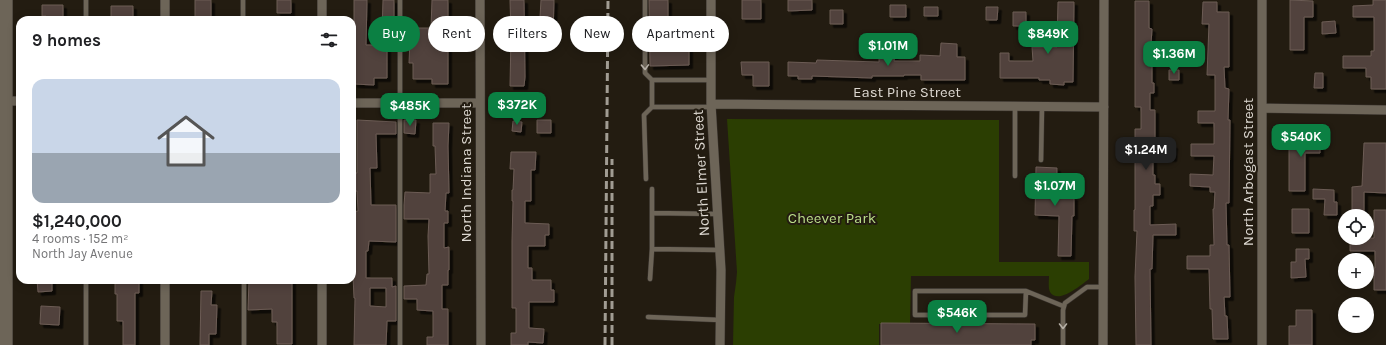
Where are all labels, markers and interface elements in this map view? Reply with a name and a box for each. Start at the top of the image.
chip: Buy [368,16,420,52]
chip: Rent [428,16,485,52]
chip: Filters [493,16,562,52]
chip: New [570,16,624,52]
chip: Apartment [632,16,729,52]
pin: $849K [1020,21,1076,55]
text: $849K [1027,26,1069,41]
icon: filters [318,29,340,51]
text: 9 homes [32,30,101,50]
pin: $1.01M [855,33,921,67]
text: $1.01M [868,38,908,53]
pin: $1.36M [1141,41,1207,75]
text: $1.36M [1152,46,1196,61]
one-way arrow [641,64,649,70]
street label: East Pine Street [853,83,961,101]
pin: $372K [489,92,545,126]
pin: $485K [382,93,438,127]
text: $372K [497,97,537,112]
text: $485K [389,98,431,113]
street label: North Arbogast Street [1239,98,1257,246]
street label: North Indiana Street [457,103,475,243]
icon: home [150,105,222,177]
street label: North Elmer Street [689,109,713,237]
pin: $540K [1273,124,1329,158]
text: $540K [1281,129,1321,144]
pin: $1.24M [1113,137,1179,171]
text: $1.24M [1124,142,1168,157]
pin: $1.07M [1022,173,1088,207]
text: $1.07M [1034,178,1076,193]
park label: Cheever Park [788,209,876,227]
map controls [1338,209,1374,333]
button: locate [1338,209,1374,245]
text: $1,240,000 [32,211,122,231]
text: 4 rooms · 152 m² [32,231,128,246]
text: North Jay Avenue [32,246,133,261]
button: + [1338,253,1374,289]
button: − [1338,297,1374,333]
pin: $546K [929,300,985,334]
text: $546K [937,305,977,320]
one-way arrow [1059,323,1067,329]

